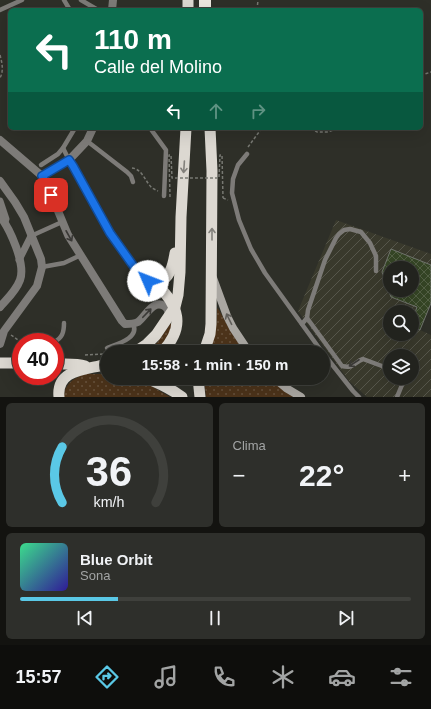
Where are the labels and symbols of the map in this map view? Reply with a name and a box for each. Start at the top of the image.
one-way arrow [181,160,188,173]
pin [34,178,68,212]
one-way arrow [208,228,215,241]
one-way arrow [66,230,74,242]
position arrow [127,260,169,302]
one-way arrow [142,308,152,318]
one-way arrow [225,313,232,325]
speed limit sign: 40 [12,333,64,385]
one-way arrow [349,359,360,368]

